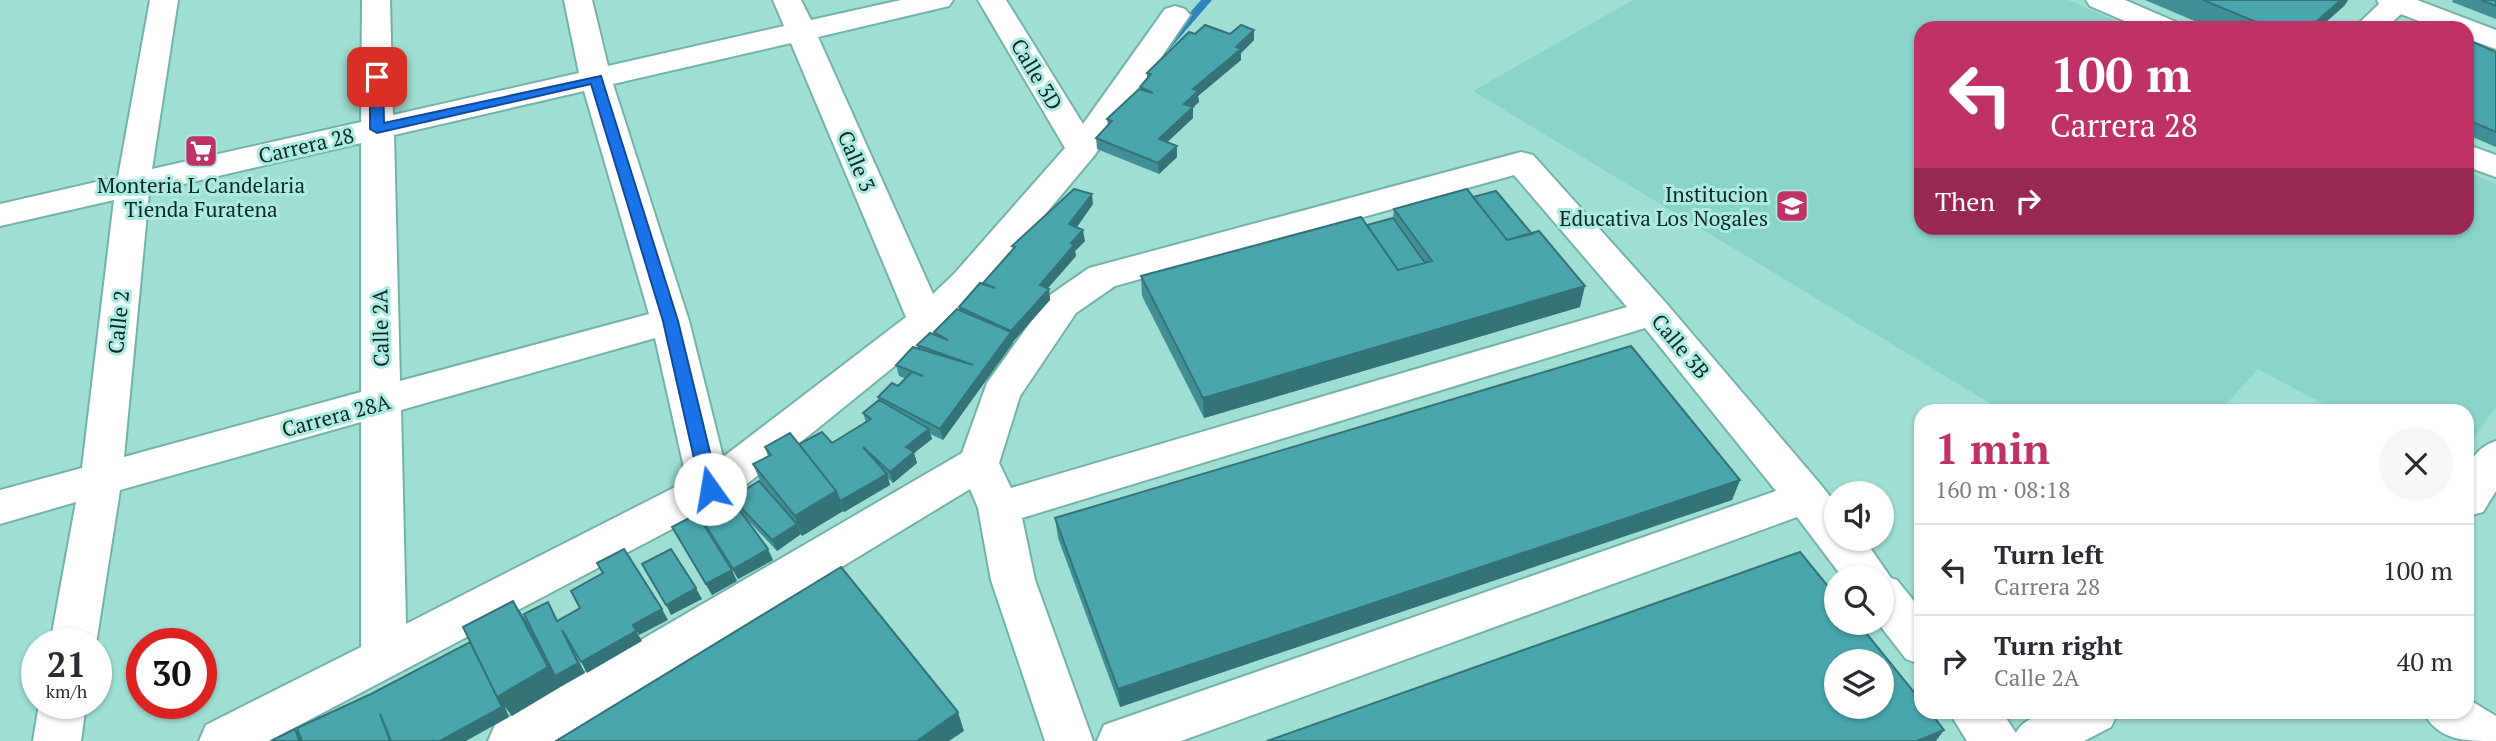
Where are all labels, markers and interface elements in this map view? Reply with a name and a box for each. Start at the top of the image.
street label: Calle 3D [1005,33,1069,115]
text: 100 m [2050,41,2192,106]
pin [347,47,407,107]
icon: left [1935,49,2026,140]
icon: arrive [358,58,396,96]
text: Carrera 28 [2050,104,2198,146]
street label: Carrera 28 [256,120,356,170]
street label: Calle 3 [832,126,882,196]
supermarket icon: Monteria L Candelaria Tienda Furatena [182,132,220,170]
place label: Monteria L Candelaria Tienda Furatena [97,171,305,223]
place label: Institucion Educativa Los Nogales [1559,180,1769,232]
icon: right [2009,182,2047,220]
text: Then [1935,184,1995,218]
school or university icon: Institucion Educativa Los Nogales [1773,187,1811,225]
street label: Calle 2A [365,288,395,367]
street label: Calle 2 [101,289,135,355]
street label: Calle 3B [1646,308,1716,384]
street label: Carrera 28A [279,387,394,443]
text: 1 min [1935,420,2050,476]
button: close [2379,427,2453,501]
position arrow [673,452,747,526]
text: 160 m · 08:18 [1935,474,2070,505]
map controls [1824,481,1894,719]
button: sound [1824,481,1894,551]
text: Turn left [1994,537,2104,571]
icon: left [1935,551,1973,589]
text: 100 m [2383,553,2453,587]
button: search [1824,565,1894,635]
text: Carrera 28 [1994,571,2100,602]
speed limit sign: 30 [126,628,217,719]
text: Turn right [1994,628,2123,662]
text: 21 [47,641,86,687]
icon: right [1935,642,1973,680]
text: 40 m [2397,644,2453,678]
button: layers [1824,649,1894,719]
text: Calle 2A [1994,662,2079,693]
text: km/h [46,679,87,703]

